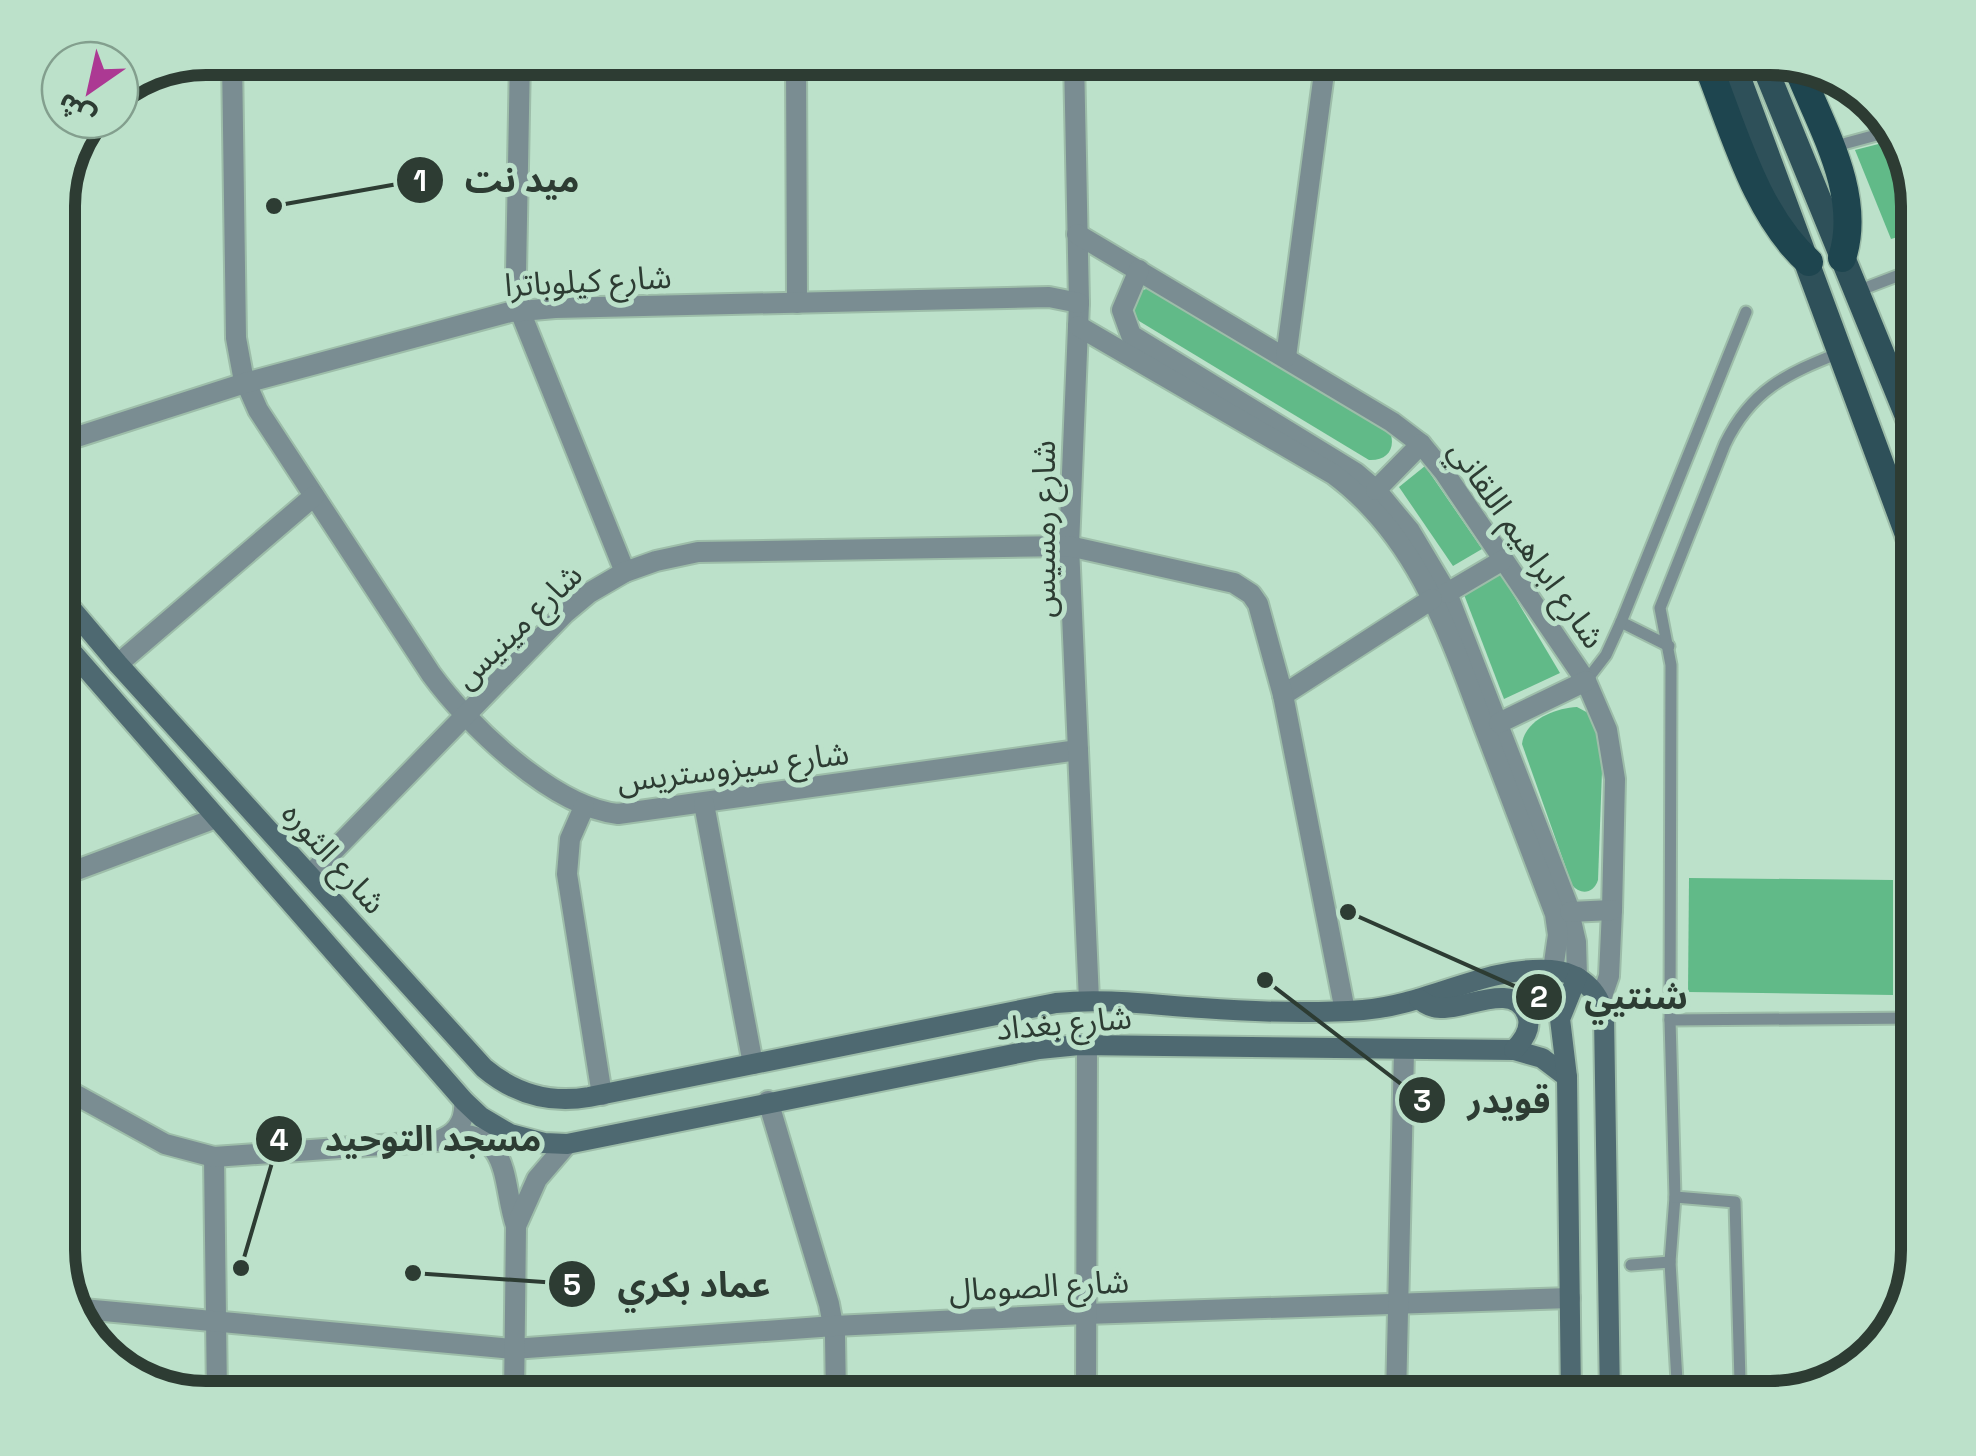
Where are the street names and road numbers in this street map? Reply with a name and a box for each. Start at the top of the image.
street label: شارع كيلوباترا [503,257,673,309]
street label: شارع ابراهيم اللقاني [1437,432,1614,659]
street label: شارع رمسيس [1024,440,1068,618]
street label: شارع مينيس [446,555,593,700]
street label: شارع سيزوستريس [615,733,852,805]
street label: شارع الثوره [270,794,395,925]
street label: شارع بغداد [995,997,1134,1053]
street label: شارع الصومال [948,1261,1130,1315]

